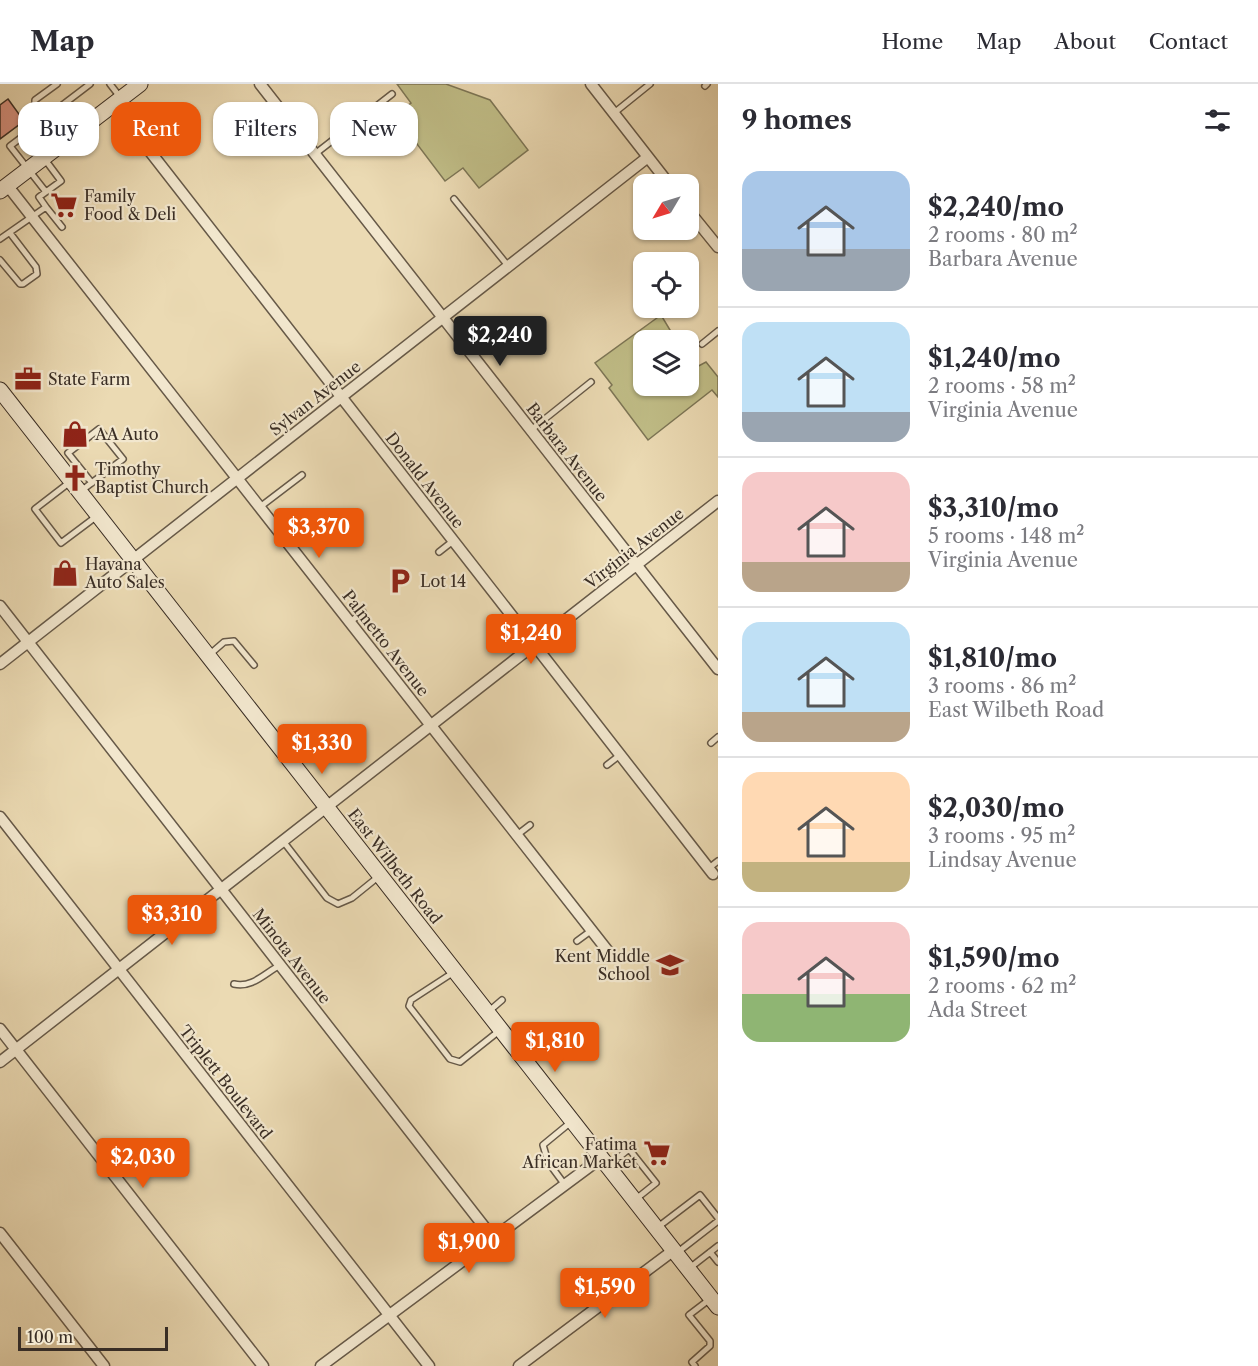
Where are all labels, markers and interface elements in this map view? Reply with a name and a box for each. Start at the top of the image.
text: Map [30,24,94,58]
text: Home [882,29,943,54]
text: Map [976,29,1021,54]
text: About [1054,29,1116,54]
text: Contact [1149,29,1228,54]
chip: Buy [18,102,99,156]
chip: Rent [111,102,201,156]
chip: Filters [213,102,318,156]
chip: New [330,102,418,156]
text: 9 homes [742,104,852,136]
icon: filters [1201,104,1234,137]
north arrow [633,174,699,240]
map controls [633,174,699,396]
place label: Family Food & Deli [84,186,176,224]
supermarket icon: Family Food & Deli [49,190,79,220]
text: $2,240/mo [928,191,1064,223]
icon: home [790,195,862,267]
text: 2 rooms · 80 m² [928,223,1078,247]
text: Barbara Avenue [928,247,1078,271]
button: locate [633,252,699,318]
pin: $2,240 [451,316,549,367]
text: $2,240 [468,323,532,347]
button: layers [633,330,699,396]
text: $1,240/mo [928,342,1060,374]
icon: home [790,346,862,418]
street label: Sylvan Avenue [265,356,365,440]
office icon: State Farm [13,364,43,394]
place label: State Farm [48,369,131,389]
text: 2 rooms · 58 m² [928,374,1076,398]
text: Virginia Avenue [928,398,1078,422]
street label: Barbara Avenue [522,399,612,505]
shop icon: AA Auto [60,419,90,449]
place label: AA Auto [94,424,159,444]
street label: Donald Avenue [381,428,469,532]
place label: Timothy Baptist Church [95,459,209,497]
church icon: Timothy Baptist Church [60,463,90,493]
text: $3,310/mo [928,492,1059,524]
icon: home [790,496,862,568]
street label: Virginia Avenue [580,503,687,593]
pin: $3,370 [270,508,368,559]
text: $3,370 [288,515,350,539]
text: 5 rooms · 148 m² [928,524,1084,548]
text: Virginia Avenue [928,548,1078,572]
place label: Havana Auto Sales [84,554,165,592]
shop icon: Havana Auto Sales [50,558,80,588]
parking icon: Lot 14 [385,566,415,596]
place label: Lot 14 [420,571,466,591]
street label: Palmetto Avenue [338,586,434,700]
pin: $1,240 [482,614,580,665]
text: $1,240 [500,621,562,645]
text: $1,810/mo [928,642,1057,674]
icon: home [790,646,862,718]
text: 3 rooms · 86 m² [928,674,1076,698]
text: East Wilbeth Road [928,698,1104,722]
pin: $1,330 [273,724,371,775]
text: $1,330 [291,731,353,755]
text: $2,030/mo [928,792,1064,824]
icon: home [790,796,862,868]
street label: East Wilbeth Road [344,804,446,928]
text: 3 rooms · 95 m² [928,824,1075,848]
text: Lindsay Avenue [928,848,1077,872]
pin: $3,310 [123,895,221,946]
text: $3,310 [142,902,202,926]
street label: Minota Avenue [249,904,335,1008]
text: $1,590/mo [928,942,1060,974]
place label: Kent Middle School [555,946,650,984]
icon: home [790,946,862,1018]
school or university icon: Kent Middle School [655,950,685,980]
text: 2 rooms · 62 m² [928,974,1076,998]
text: Ada Street [928,998,1027,1022]
street label: Triplett Boulevard [175,1021,277,1143]
pin: $1,810 [506,1022,604,1073]
text: $1,810 [525,1029,585,1053]
place label: Fatima African Market [521,1134,638,1172]
pin: $2,030 [94,1138,192,1189]
supermarket icon: Fatima African Market [642,1138,672,1168]
text: $2,030 [110,1145,176,1169]
pin: $1,900 [420,1223,518,1274]
text: $1,900 [438,1230,500,1254]
pin: $1,590 [556,1268,654,1319]
text: $1,590 [574,1275,636,1299]
scale bar [18,1324,168,1352]
text: 100 m [27,1327,73,1347]

